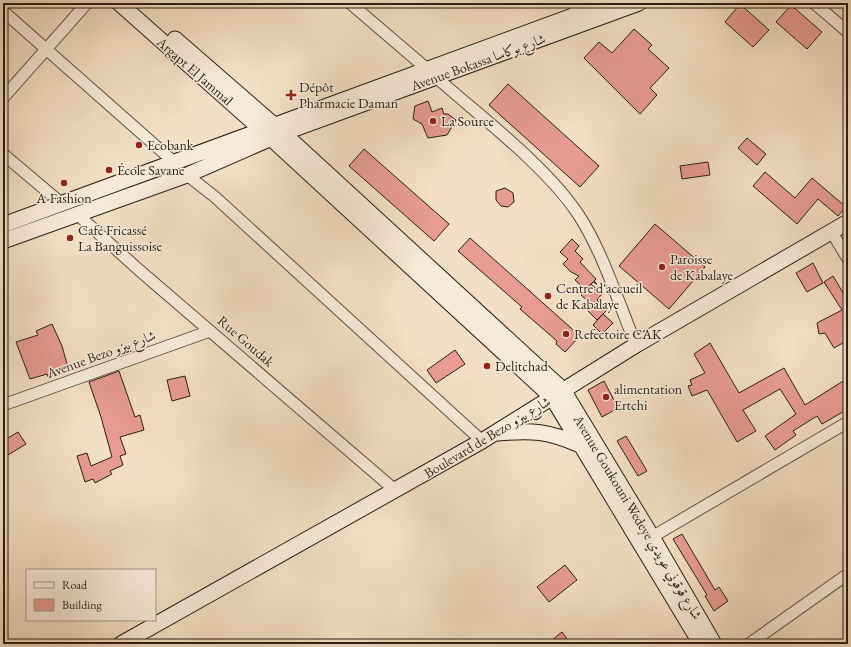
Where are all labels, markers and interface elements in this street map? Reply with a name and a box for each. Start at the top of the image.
street label: Avenue Bokassa شارع بوكاسا [407,29,549,98]
street label: Argapt El Jammal [152,32,237,110]
place label: Dépôt Pharmacie Daman [299,78,399,112]
marker: Dépôt Pharmacie Daman [286,90,296,100]
place label: La Source [441,112,494,130]
marker: La Source [428,116,438,126]
place label: Ecobank [147,136,194,154]
marker: Ecobank [134,140,144,150]
place label: École Savane [117,161,185,179]
marker: École Savane [104,165,114,175]
marker: A-Fashion [59,178,69,188]
place label: A-Fashion [35,189,92,207]
place label: Café Fricassé La Banguissoise [78,221,163,255]
marker: Café Fricassé La Banguissoise [65,233,75,243]
place label: Paroisse de Kabalaye [670,250,734,284]
marker: Paroisse de Kabalaye [657,262,667,272]
place label: Centre d'accueil de Kabalaye [556,279,643,313]
marker: Centre d'accueil de Kabalaye [543,291,553,301]
street label: Rue Goudak [214,311,278,371]
place label: Refectoire CAK [574,325,662,343]
street label: Avenue Bezo شارع بيزو [43,326,159,385]
marker: Refectoire CAK [561,329,571,339]
place label: Delitchad [495,357,549,375]
marker: Delitchad [482,361,492,371]
place label: alimentation Ertchi [614,380,683,414]
street label: Boulevard de Bezo شارع بيزو [420,392,555,485]
marker: alimentation Ertchi [601,392,611,402]
street label: Avenue Goukouni Wedeye شارع قوقوني عويدي [566,410,706,624]
legend [26,569,156,621]
text: Road [62,577,88,593]
text: Building [62,597,103,613]

